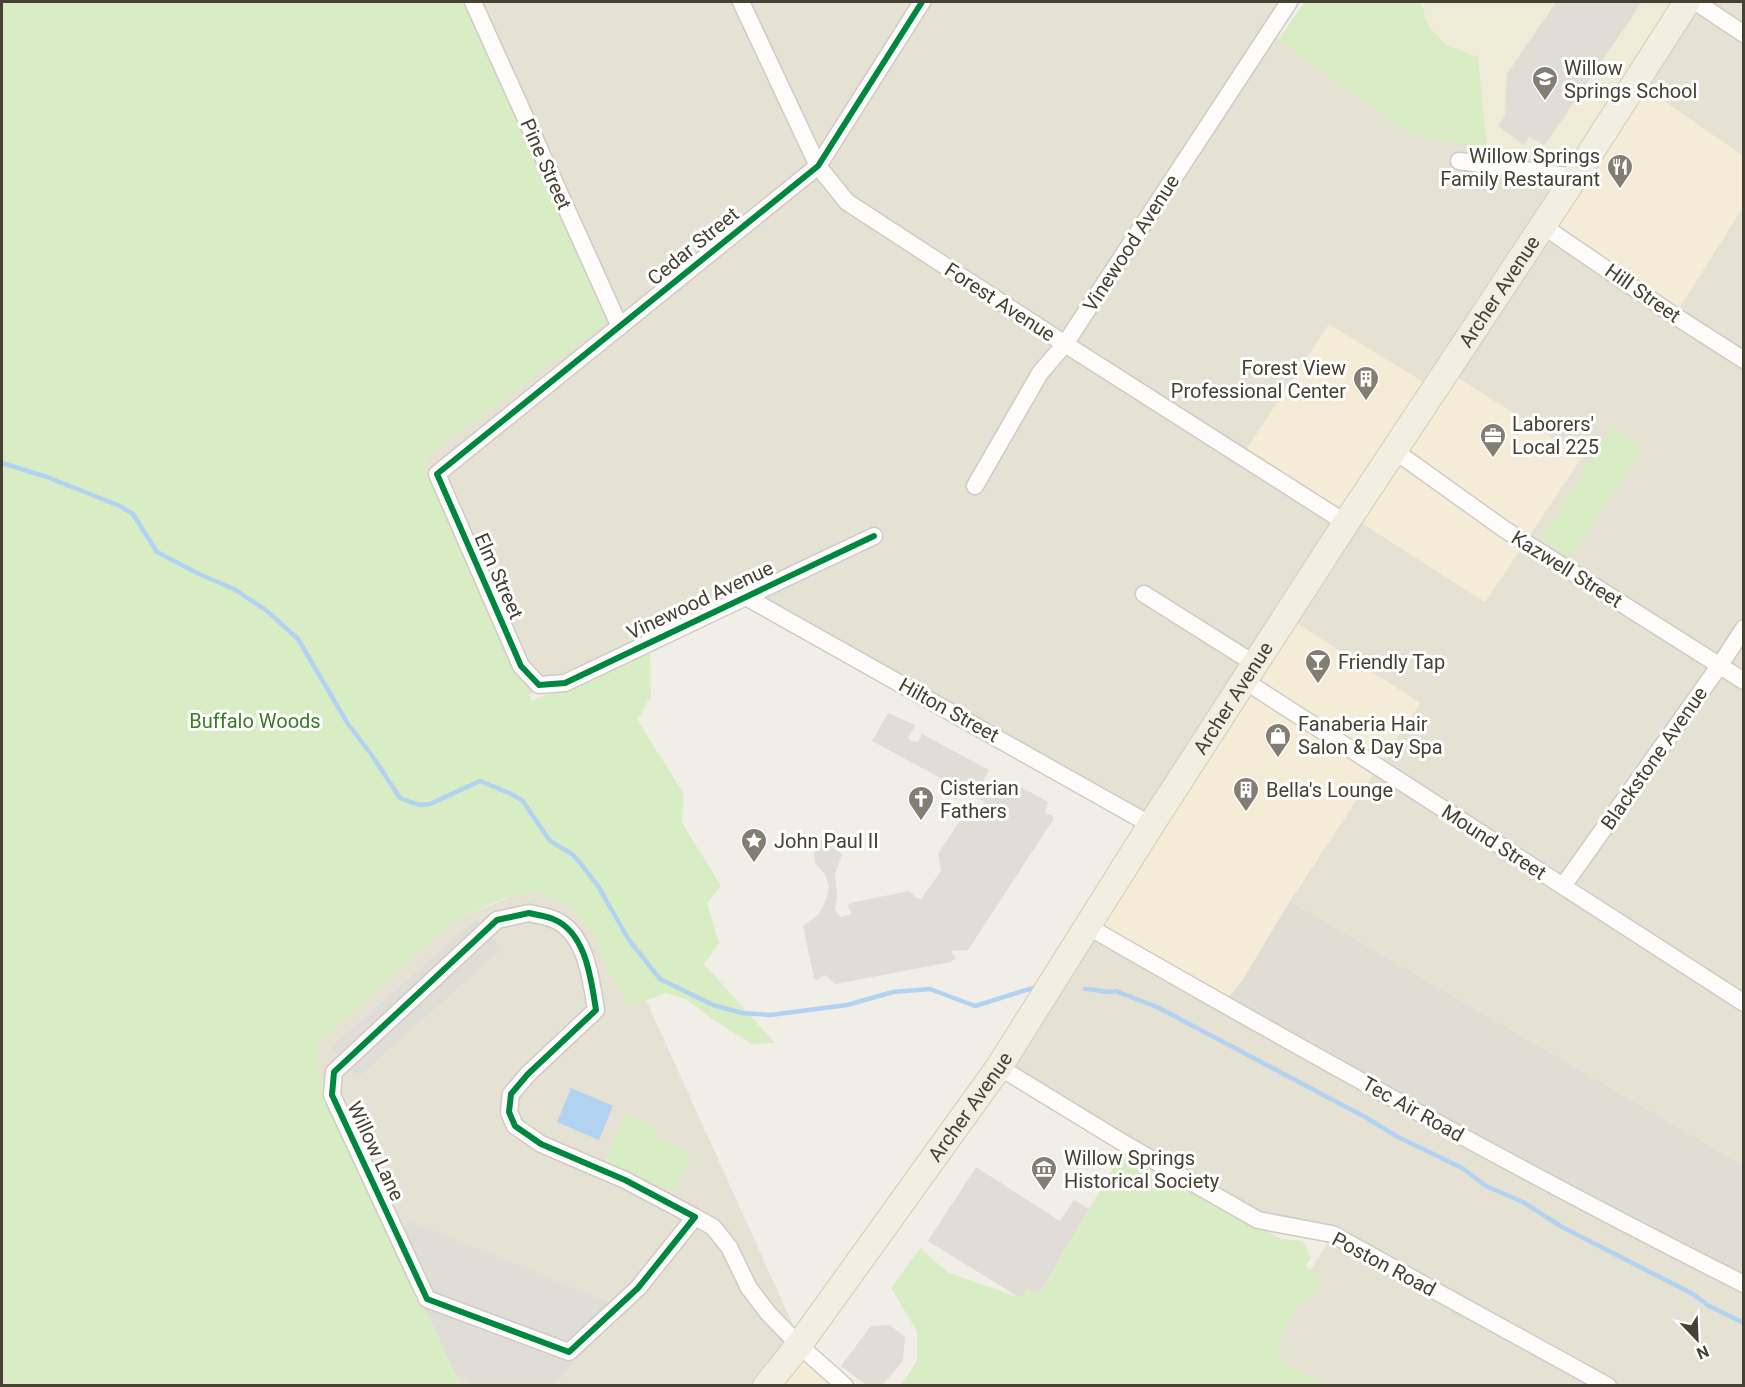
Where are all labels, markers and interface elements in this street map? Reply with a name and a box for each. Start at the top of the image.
place label: Willow Springs School [1564,56,1697,103]
school or university icon: Willow Springs School [1530,64,1560,102]
street label: Pine Street [515,115,577,213]
place label: Willow Springs Family Restaurant [1440,144,1600,191]
restaurant icon: Willow Springs Family Restaurant [1605,152,1635,190]
street label: Vinewood Avenue [1078,170,1184,316]
street label: Cedar Street [643,202,743,290]
street label: Archer Avenue [1454,231,1545,352]
street label: Forest Avenue [940,257,1060,347]
street label: Hill Street [1601,258,1685,328]
place label: Forest View Professional Center [1171,356,1346,403]
building icon: Forest View Professional Center [1351,364,1381,402]
place label: Laborers' Local 225 [1512,412,1599,459]
office icon: Laborers' Local 225 [1478,421,1508,459]
street label: Kazwell Street [1507,525,1627,613]
street label: Elm Street [469,529,529,623]
street label: Vinewood Avenue [623,556,777,644]
street label: Archer Avenue [1188,637,1278,759]
bar icon: Friendly Tap [1303,647,1333,685]
place label: Friendly Tap [1338,650,1445,674]
street label: Hilton Street [895,673,1003,747]
street label: Blackstone Avenue [1596,682,1712,834]
park label: Buffalo Woods [189,709,321,733]
place label: Fanaberia Hair Salon & Day Spa [1298,712,1443,759]
shop icon: Fanaberia Hair Salon & Day Spa [1263,721,1293,759]
building icon: Bella's Lounge [1231,775,1261,813]
place label: Cisterian Fathers [940,776,1019,823]
place label: Bella's Lounge [1266,778,1393,802]
church icon: Cisterian Fathers [906,784,936,822]
street label: Mound Street [1437,799,1551,885]
place icon: John Paul II [739,826,769,864]
place label: John Paul II [774,829,879,853]
street label: Archer Avenue [923,1048,1017,1166]
street label: Tec Air Road [1358,1071,1468,1147]
street label: Willow Lane [343,1097,409,1205]
place label: Willow Springs Historical Society [1064,1146,1220,1193]
museum icon: Willow Springs Historical Society [1029,1154,1059,1192]
street label: Poston Road [1328,1227,1440,1301]
north arrow [1667,1309,1727,1369]
text: N [1694,1341,1712,1363]

